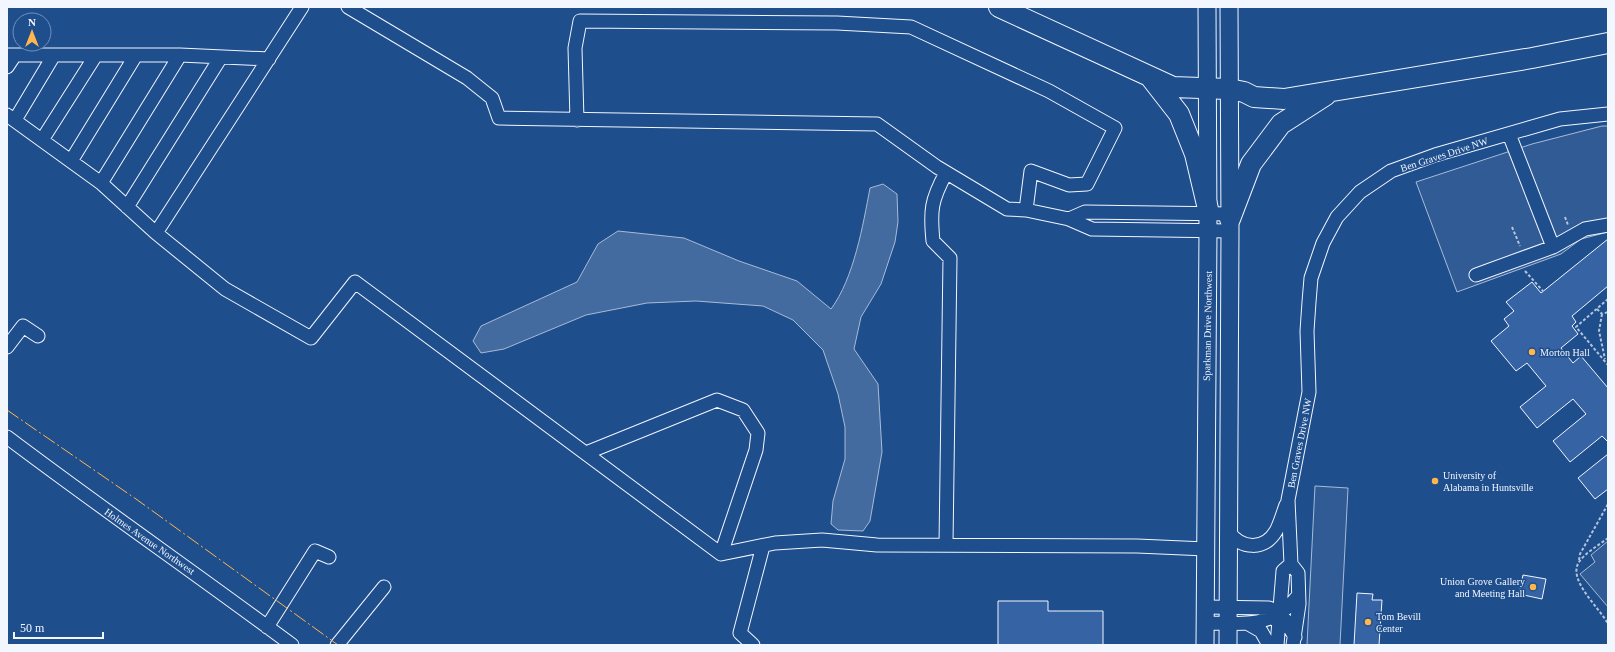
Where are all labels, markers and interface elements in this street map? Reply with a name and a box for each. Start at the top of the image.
north arrow [12,12,52,52]
text: N [28,16,36,28]
street label: Ben Graves Drive NW [1399,135,1490,174]
street label: Sparkman Drive Northwest [1201,271,1214,381]
marker: Morton Hall [1527,347,1537,357]
place label: Morton Hall [1540,347,1590,358]
street label: Ben Graves Drive NW [1285,397,1314,489]
place label: University of Alabama in Huntsville [1443,470,1534,493]
marker: University of Alabama in Huntsville [1430,476,1440,486]
street label: Holmes Avenue Northwest [102,506,197,577]
place label: Union Grove Gallery and Meeting Hall [1440,576,1525,599]
marker: Union Grove Gallery and Meeting Hall [1528,582,1538,592]
place label: Tom Bevill Center [1376,611,1421,634]
scale bar [14,614,103,640]
marker: Tom Bevill Center [1363,617,1373,627]
text: 50 m [20,621,45,635]

